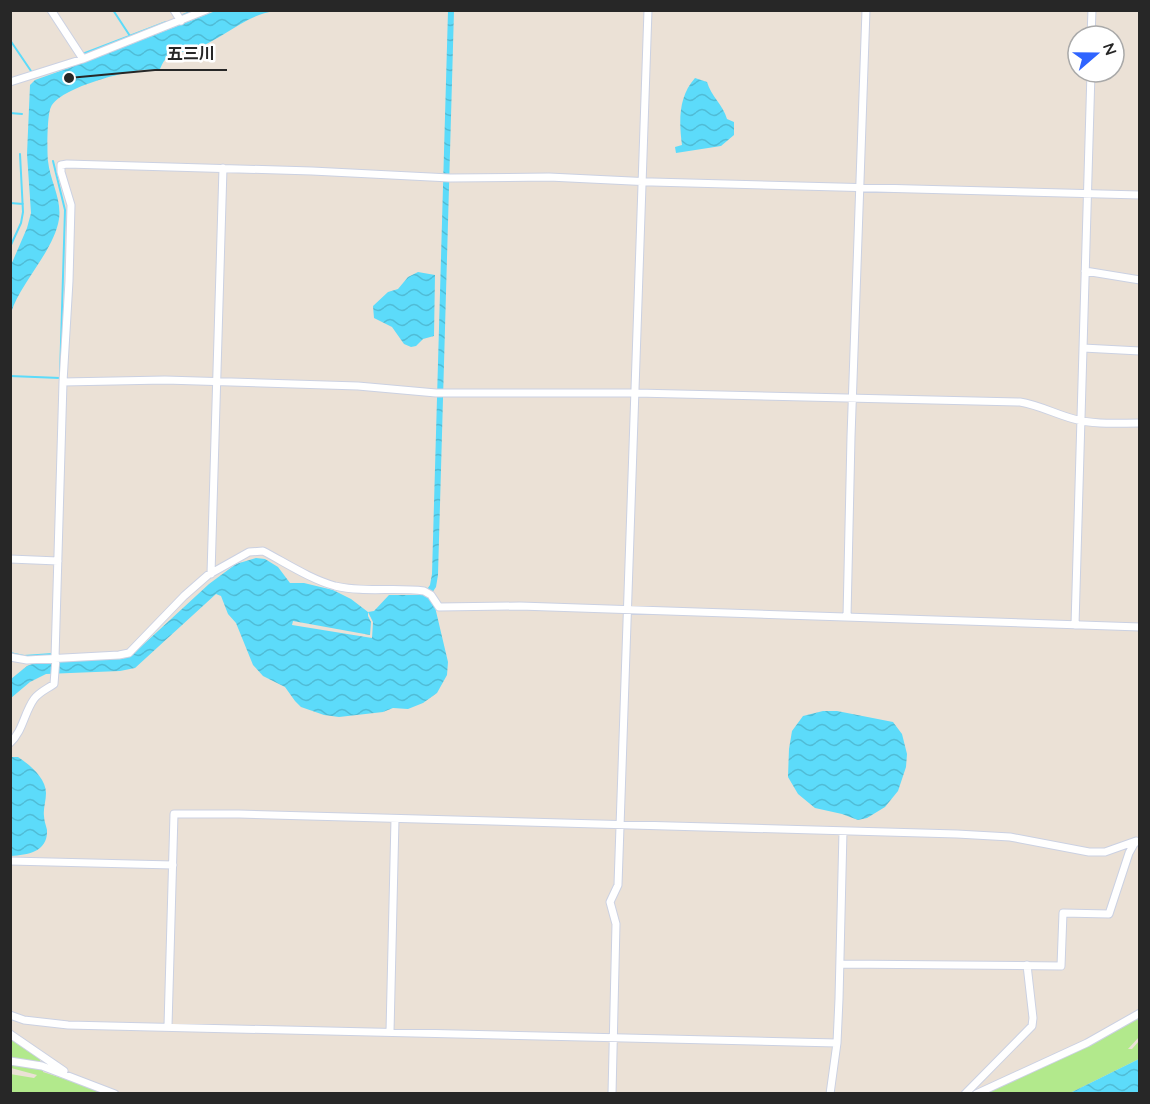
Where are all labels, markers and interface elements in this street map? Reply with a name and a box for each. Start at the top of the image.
north arrow [1066,24,1126,84]
callout: 五三川 [155,36,227,70]
text: N [1099,40,1122,58]
text: 五三川 [167,43,215,63]

